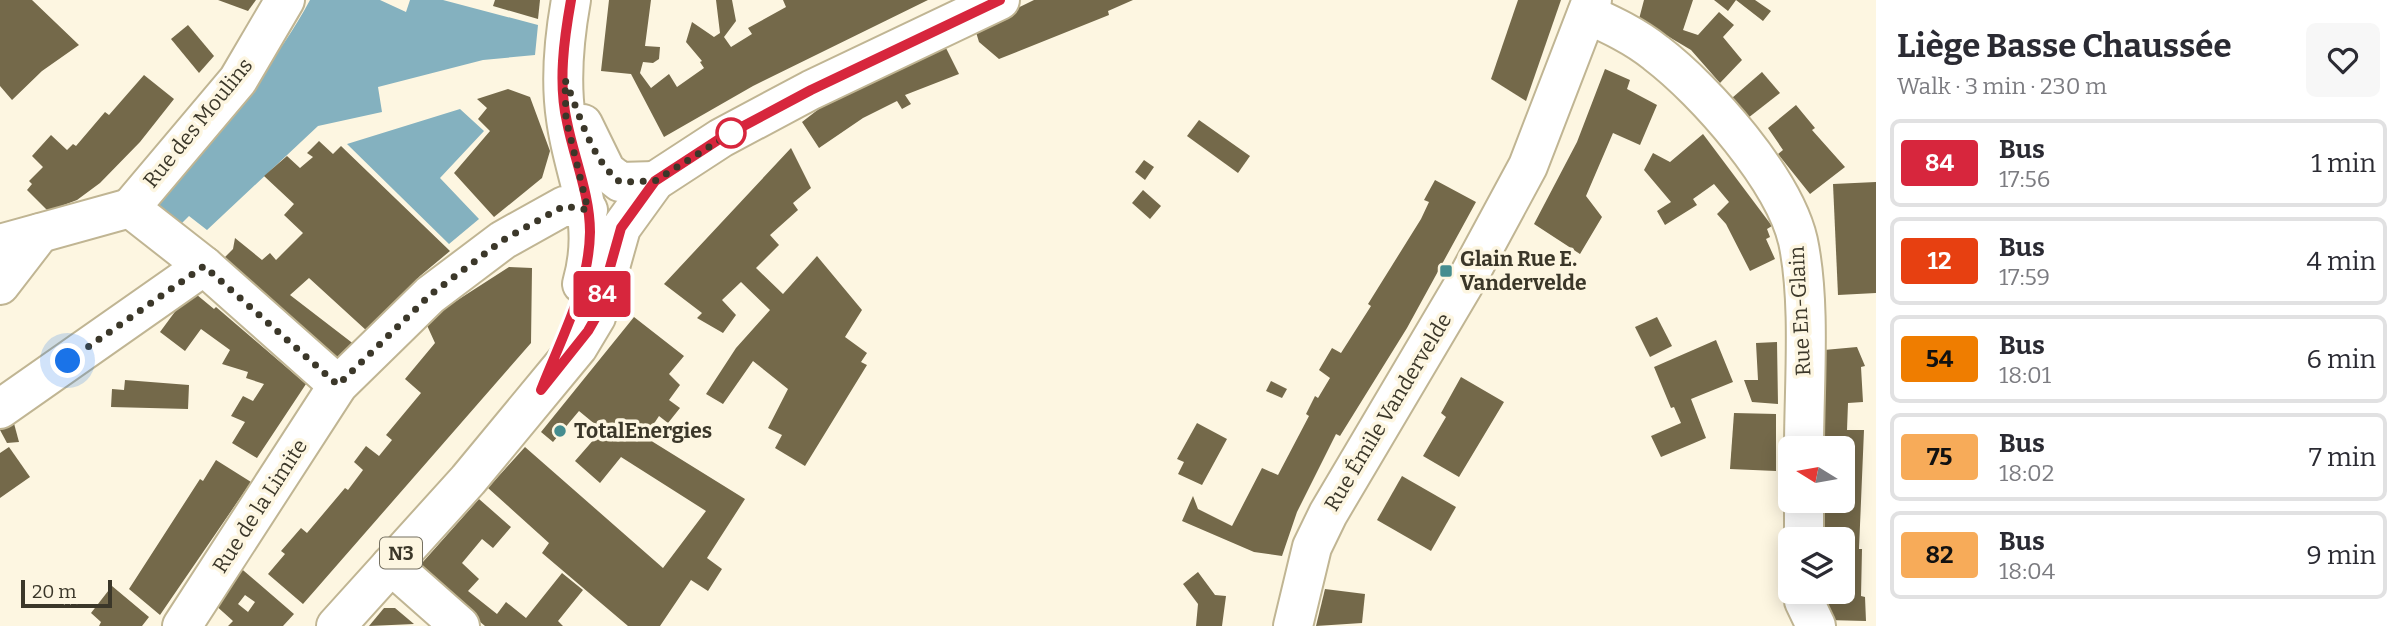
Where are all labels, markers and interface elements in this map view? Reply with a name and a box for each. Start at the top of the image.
button: heart [2306,23,2380,97]
text: Liège Basse Chaussée [1897,26,2232,66]
street label: Rue des Moulins [138,53,258,193]
text: Walk · 3 min · 230 m [1897,72,2107,100]
unlabelled marker [716,118,746,148]
text: Bus [1999,134,2045,165]
text: 1 min [2311,148,2376,179]
text: 84 [1925,149,1954,177]
text: 17:56 [1999,165,2050,193]
text: Bus [1999,232,2045,263]
street label: Rue En-Glain [1784,245,1816,377]
place label: Glain Rue E. Vandervelde [1460,246,1587,296]
text: 4 min [2307,246,2376,277]
text: 12 [1928,247,1951,275]
marker: Glain Rue E. Vandervelde [1438,263,1454,279]
text: 17:59 [1999,263,2050,291]
line badge: 84 [570,271,634,317]
text: 84 [587,280,617,308]
street label: Rue Émile Vandervelde [1319,308,1457,516]
text: Bus [1999,330,2045,361]
your location [50,343,85,378]
text: 6 min [2307,344,2376,375]
text: 54 [1926,345,1953,373]
text: 18:01 [1999,361,2051,389]
place label: TotalEnergies [574,418,712,444]
marker: TotalEnergies [552,423,568,439]
text: Bus [1999,428,2045,459]
street label: Rue de la Limite [207,434,313,578]
north arrow [1778,436,1855,513]
map controls [1778,436,1855,604]
text: 7 min [2309,442,2376,473]
text: 75 [1927,443,1952,471]
text: 18:02 [1999,459,2054,487]
text: Bus [1999,526,2045,557]
button: layers [1778,527,1855,604]
road number: N3 [380,538,422,568]
text: 9 min [2307,540,2376,571]
text: 82 [1926,541,1953,569]
text: 18:04 [1999,557,2055,585]
scale bar [21,577,112,609]
text: 20 m [32,580,76,603]

